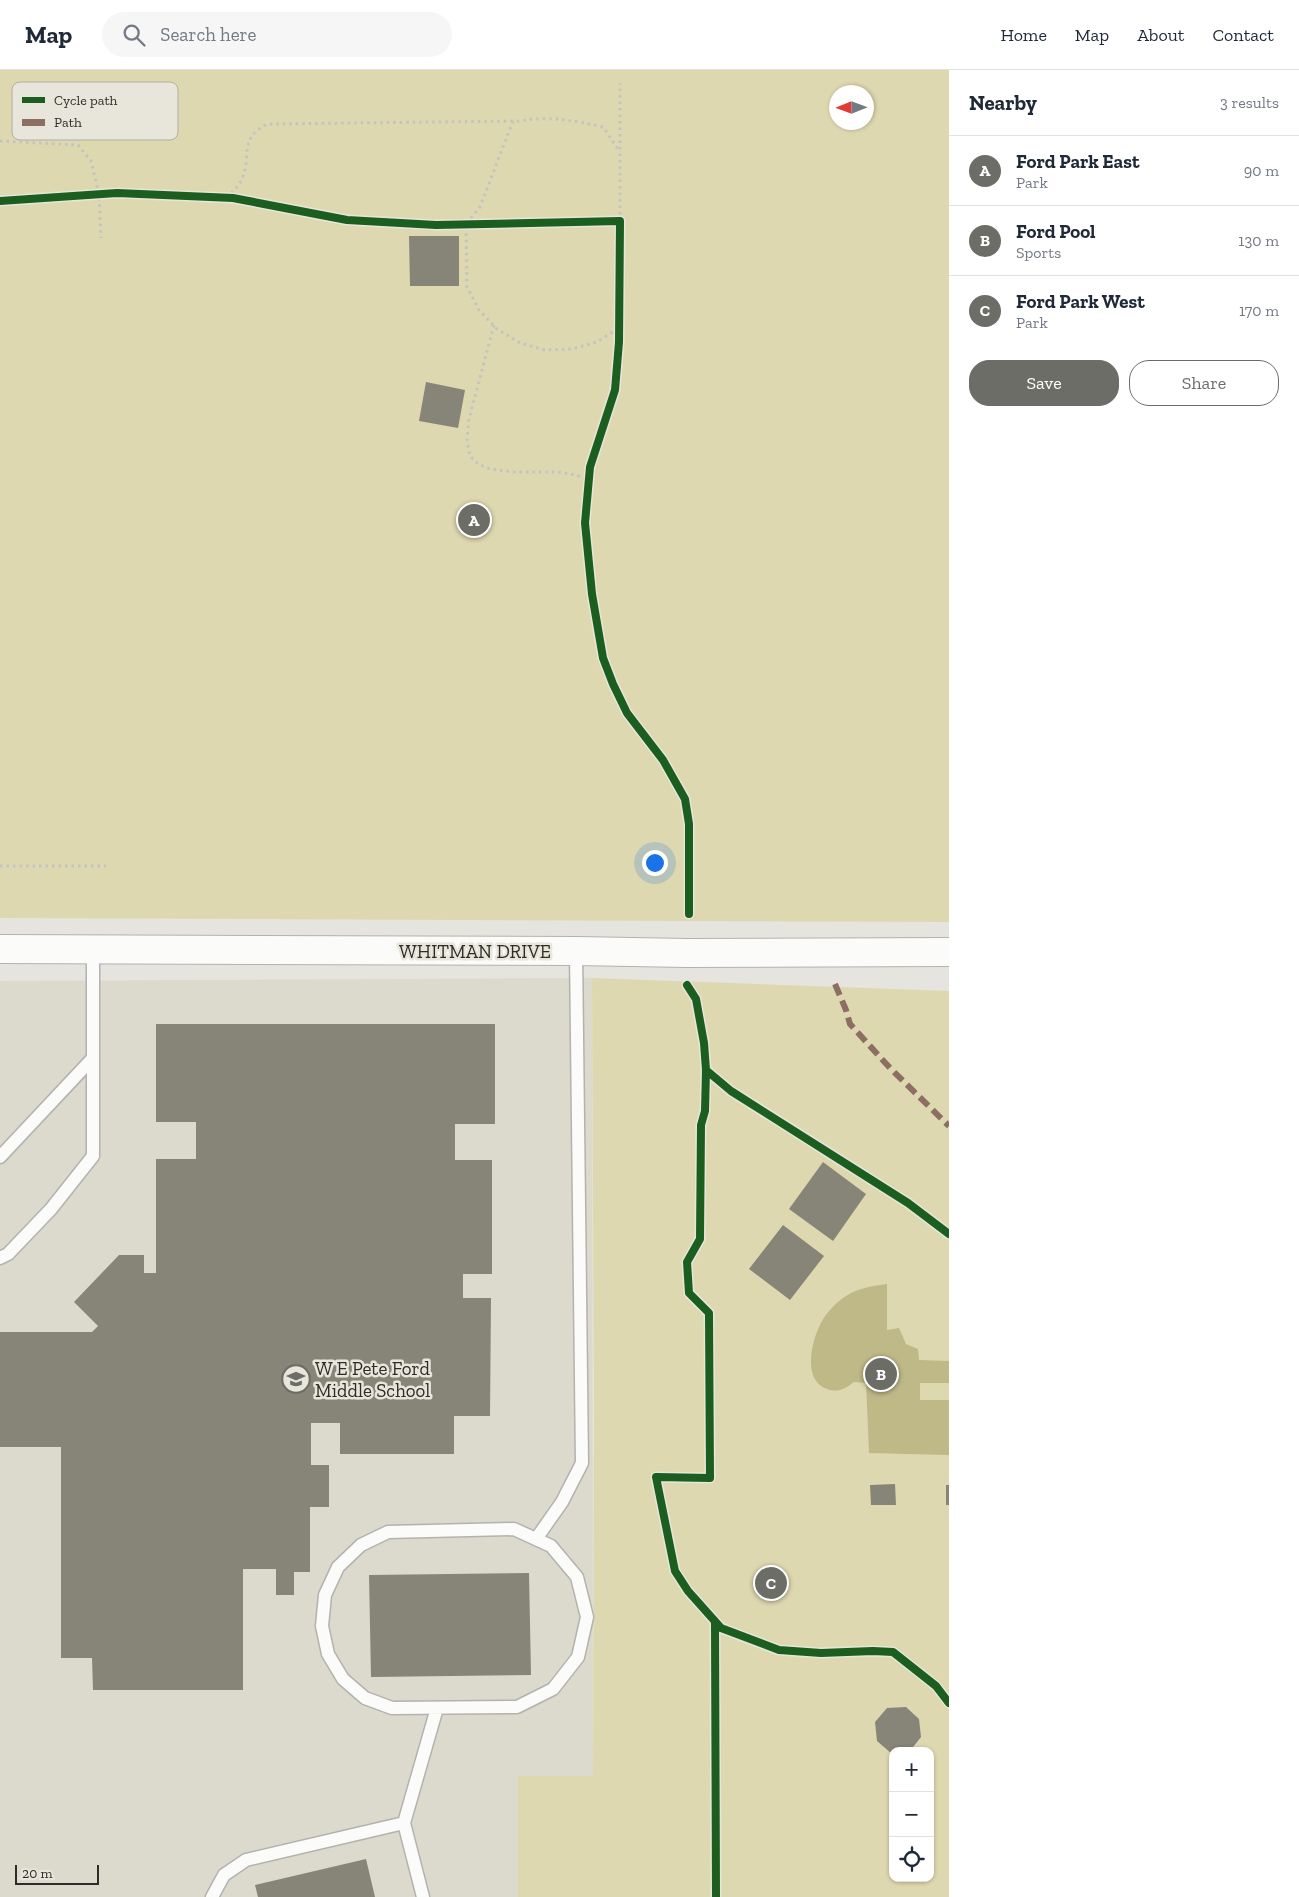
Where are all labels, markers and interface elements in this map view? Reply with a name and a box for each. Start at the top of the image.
search box [102,12,452,57]
text: Map [25,20,72,49]
icon: search [120,21,148,49]
text: Search here [160,23,257,46]
text: Home [1000,24,1047,46]
text: Map [1075,24,1109,46]
text: About [1137,24,1184,46]
text: Contact [1212,24,1274,46]
legend [12,82,178,140]
north arrow [829,85,874,130]
text: Nearby [969,90,1037,115]
text: Cycle path [54,92,118,109]
text: 3 results [1220,93,1279,112]
text: Path [54,114,82,131]
text: Ford Park East [1016,150,1140,173]
text: A [980,161,991,180]
text: 90 m [1244,161,1279,180]
text: Park [1016,173,1048,192]
text: Ford Pool [1016,220,1095,243]
text: B [980,231,990,250]
text: 130 m [1238,231,1279,250]
text: Sports [1016,243,1061,262]
text: Ford Park West [1016,290,1145,313]
text: C [980,301,990,320]
text: 170 m [1239,301,1279,320]
text: Park [1016,313,1048,332]
button: Save [969,360,1119,406]
button: Share [1129,360,1279,406]
pin: A [458,501,490,539]
your location [642,850,668,876]
street label: WHITMAN DRIVE [399,940,551,963]
pin: B [865,1355,897,1393]
place label: W E Pete Ford Middle School [315,1357,431,1402]
school or university icon: W E Pete Ford Middle School [281,1364,311,1394]
pin: C [755,1564,787,1602]
map controls [889,1747,934,1882]
button: + [889,1747,934,1792]
button: − [889,1792,934,1837]
button: locate [889,1837,934,1882]
scale bar [15,1862,99,1885]
text: 20 m [22,1865,53,1882]

